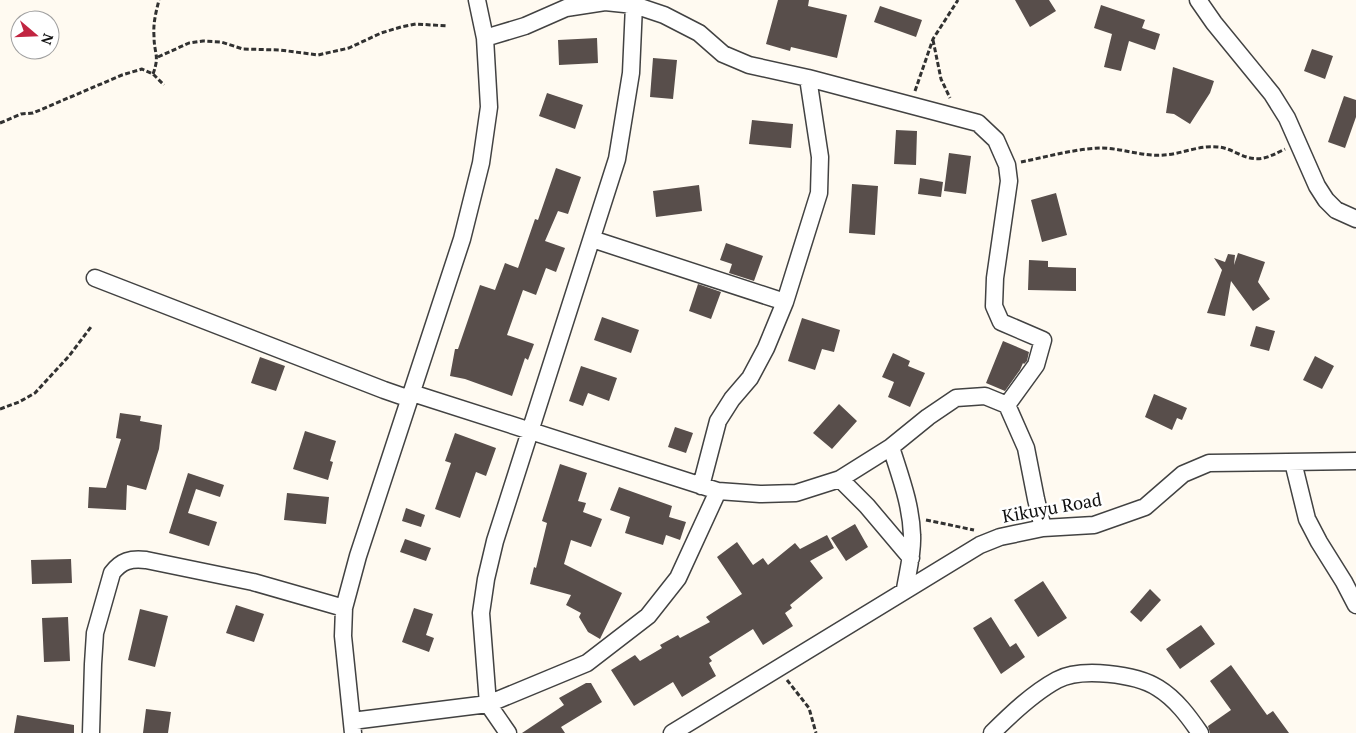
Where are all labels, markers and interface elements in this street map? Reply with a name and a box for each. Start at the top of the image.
north arrow [10,10,60,60]
text: N [37,31,58,48]
street label: Kikuyu Road [1000,486,1103,528]

